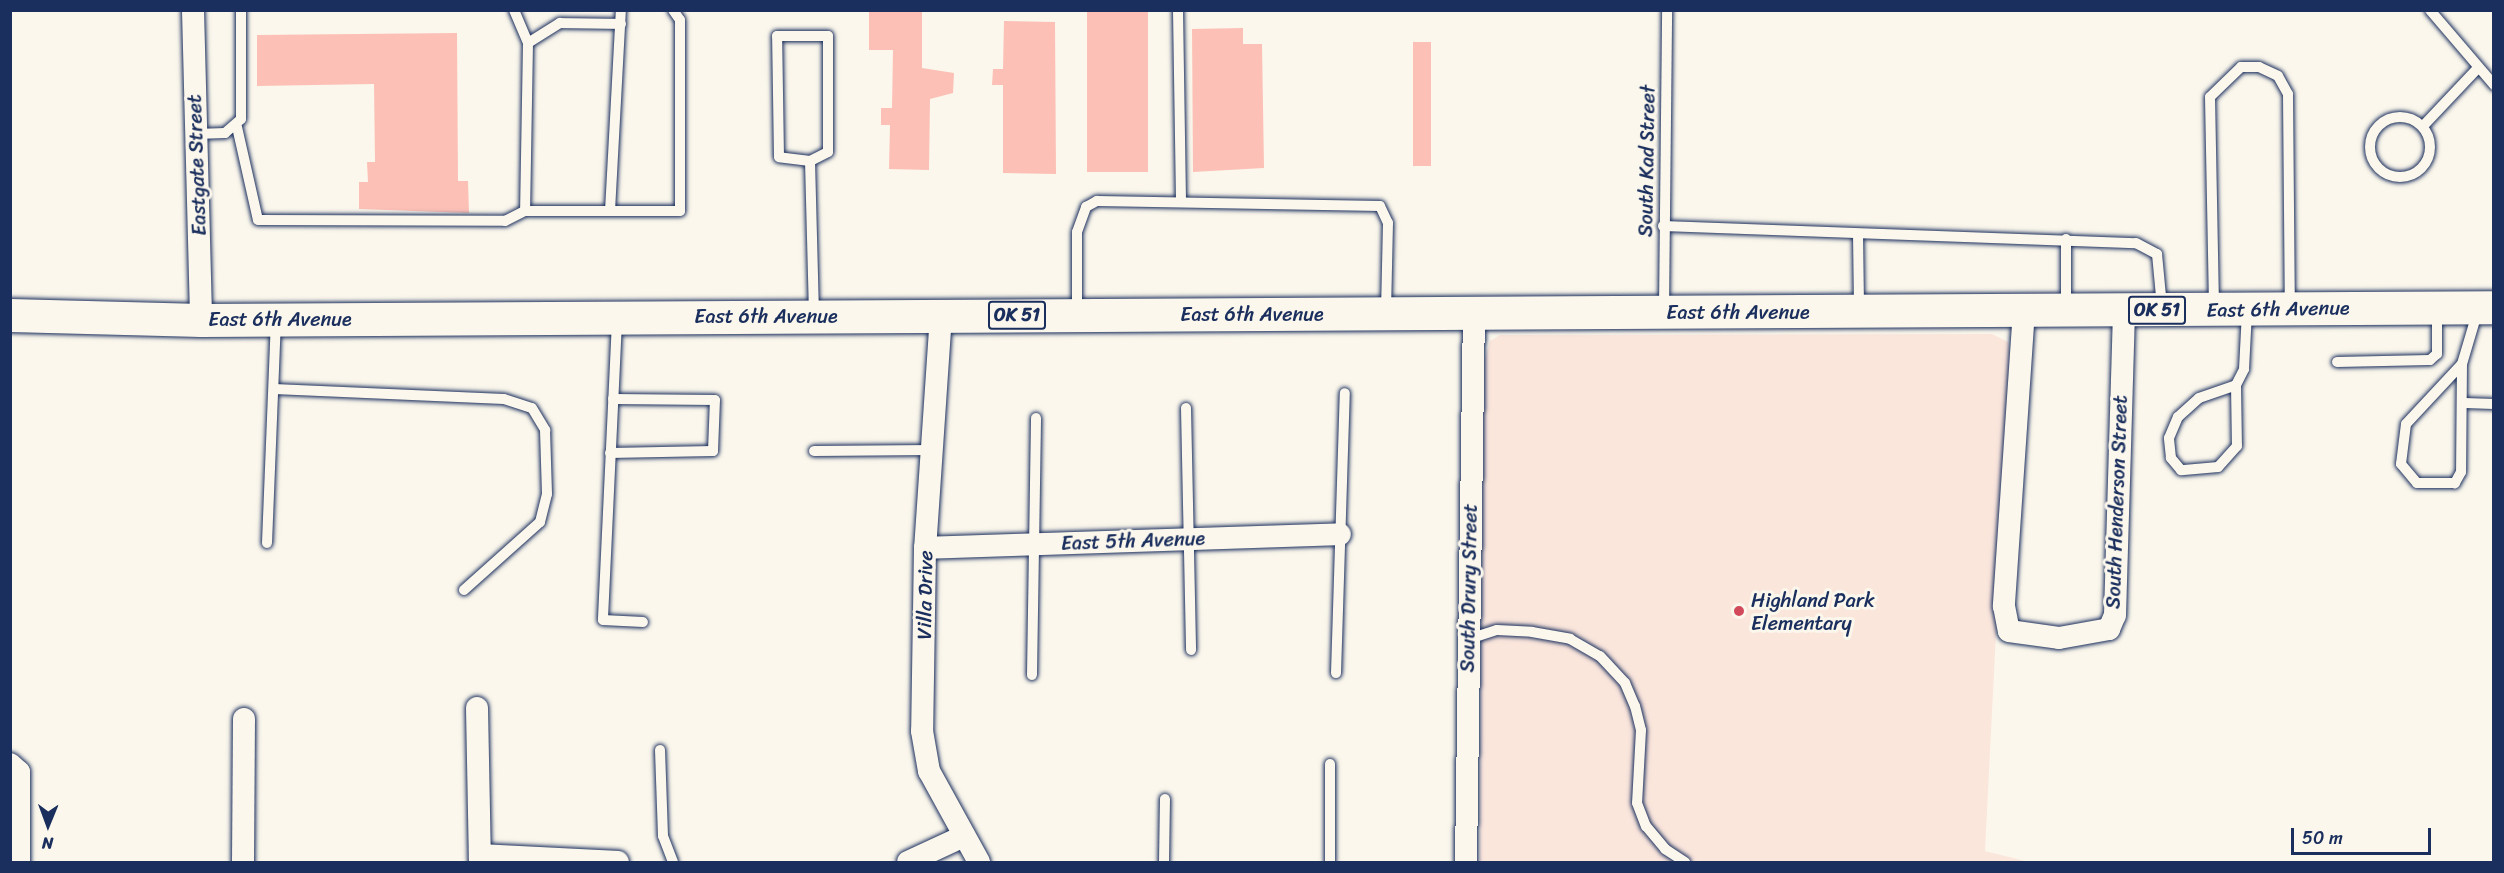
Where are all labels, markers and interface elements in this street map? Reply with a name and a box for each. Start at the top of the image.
street label: South Kad Street [1634,84,1660,238]
street label: Eastgate Street [183,94,211,236]
road number: OK 51 [2127,295,2187,325]
street label: East 6th Avenue [2206,296,2350,322]
road number: OK 51 [987,300,1047,330]
street label: East 6th Avenue [1666,300,1810,324]
street label: East 6th Avenue [1180,302,1324,326]
street label: East 6th Avenue [694,304,838,328]
street label: East 6th Avenue [208,307,352,331]
street label: South Henderson Street [2101,394,2133,610]
street label: South Drury Street [1456,503,1482,673]
street label: East 5th Avenue [1060,526,1206,556]
street label: Villa Drive [912,550,938,640]
place label: Highland Park Elementary [1751,588,1875,635]
marker: Highland Park Elementary [1732,604,1746,618]
north arrow [18,795,78,855]
scale bar [2294,816,2434,854]
text: 50 m [2302,822,2343,854]
text: N [42,829,53,858]

